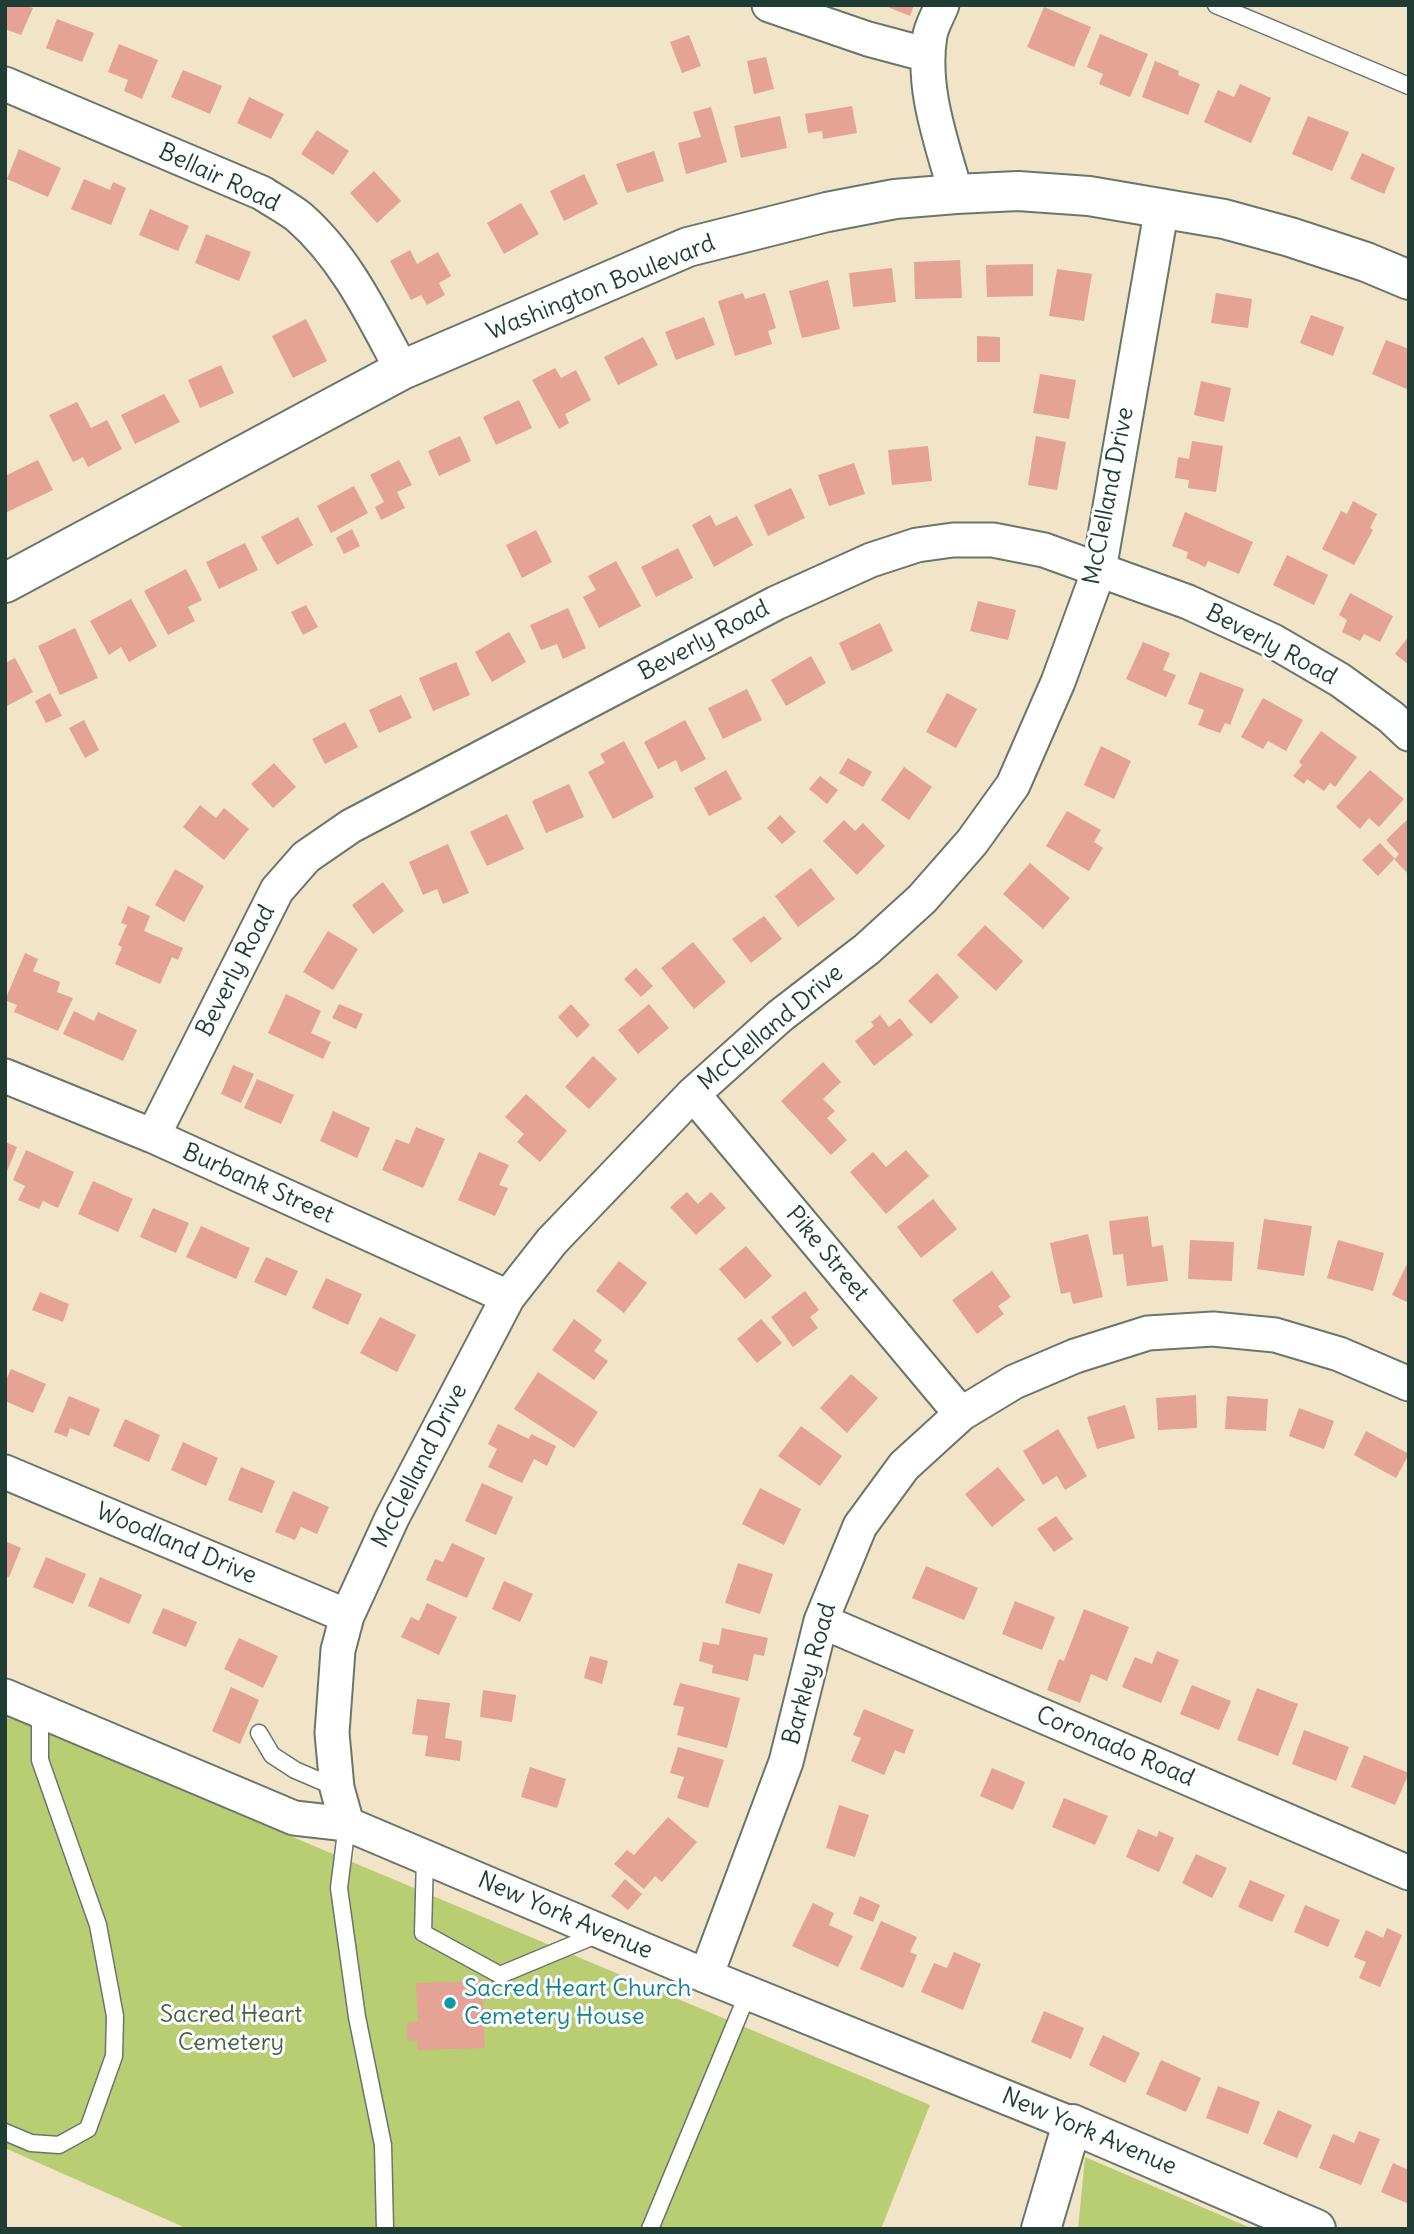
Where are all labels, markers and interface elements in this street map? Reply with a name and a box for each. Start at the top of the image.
street label: Bellair Road [154,137,284,219]
street label: Washington Boulevard [483,229,719,347]
street label: McClelland Drive [1078,405,1140,587]
street label: Beverly Road [634,594,774,688]
street label: Beverly Road [1201,598,1341,692]
street label: Beverly Road [190,900,282,1042]
street label: McClelland Drive [693,959,849,1097]
street label: Burbank Street [178,1138,338,1230]
street label: Pike Street [779,1201,875,1307]
street label: McClelland Drive [366,1379,474,1553]
street label: Woodland Drive [91,1497,261,1591]
street label: Barkley Road [777,1600,843,1748]
street label: Coronado Road [1031,1701,1199,1793]
street label: New York Avenue [473,1866,657,1966]
place label: Sacred Heart Church Cemetery House [464,1975,691,2031]
marker: Sacred Heart Church Cemetery House [442,1995,458,2011]
park label: Sacred Heart Cemetery [160,2001,302,2057]
street label: New York Avenue [997,2082,1181,2182]

